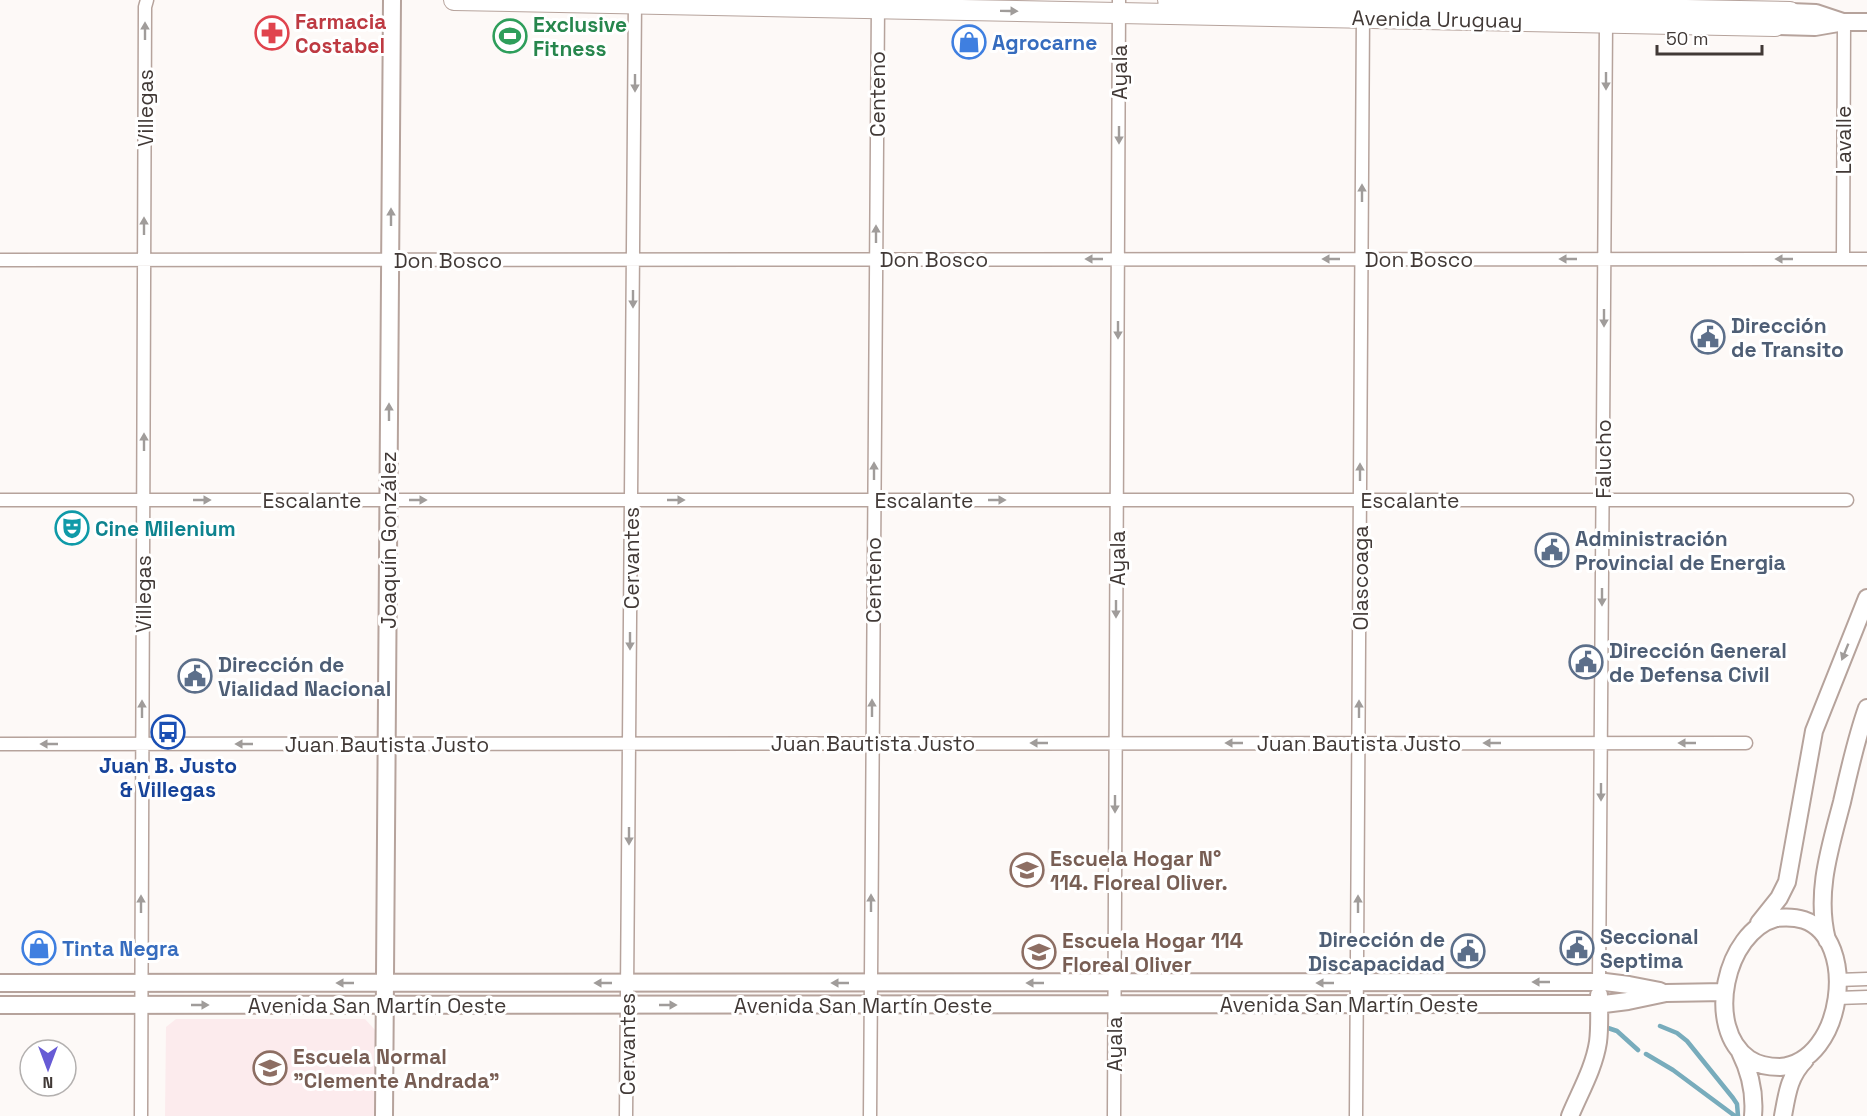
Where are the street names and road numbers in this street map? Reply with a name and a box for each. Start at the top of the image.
street label: Avenida Uruguay [1351,4,1523,34]
street label: Ayala [1106,44,1133,100]
street label: Centeno [864,51,891,137]
street label: Villegas [132,69,159,147]
street label: Lavalle [1830,106,1857,174]
street label: Don Bosco [880,246,988,273]
street label: Don Bosco [1365,246,1473,273]
street label: Don Bosco [394,247,502,274]
street label: Falucho [1590,419,1617,499]
street label: Joaquín González [375,451,402,629]
street label: Escalante [262,487,362,514]
street label: Escalante [874,487,974,514]
street label: Escalante [1360,487,1460,514]
street label: Cervantes [618,507,645,609]
street label: Olascoaga [1347,525,1374,631]
street label: Ayala [1104,530,1131,586]
street label: Centeno [860,537,887,623]
street label: Villegas [130,555,157,633]
street label: Juan Bautista Justo [771,730,975,757]
street label: Juan Bautista Justo [1257,730,1461,757]
street label: Juan Bautista Justo [285,731,489,758]
street label: Avenida San Martín Oeste [1220,991,1478,1018]
street label: Avenida San Martín Oeste [248,992,506,1019]
street label: Avenida San Martín Oeste [734,992,992,1019]
street label: Cervantes [614,993,641,1095]
street label: Ayala [1101,1016,1128,1072]

